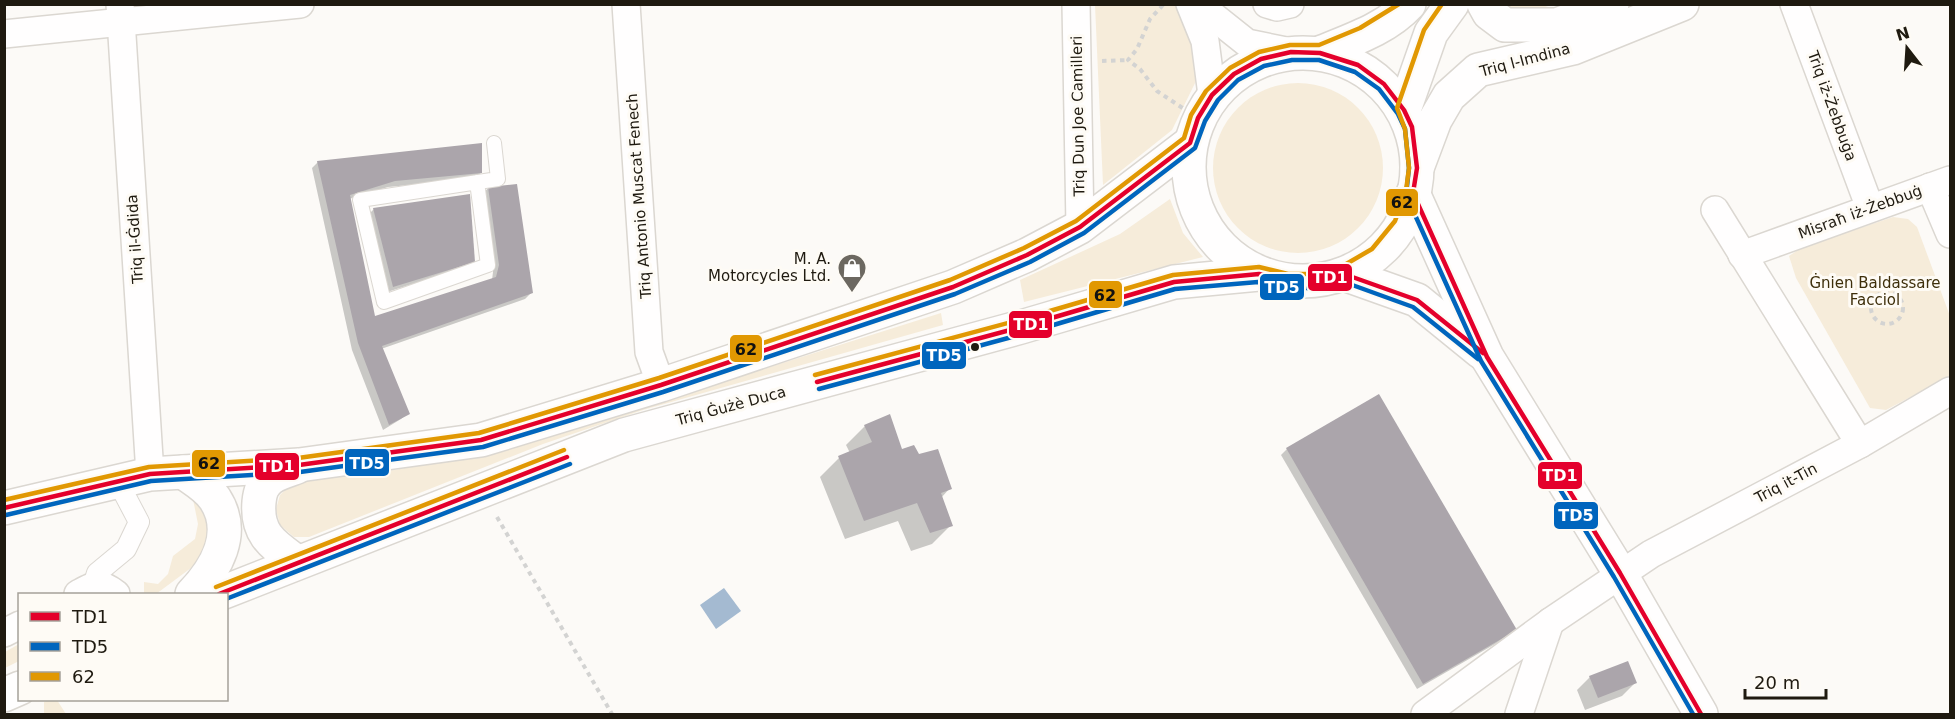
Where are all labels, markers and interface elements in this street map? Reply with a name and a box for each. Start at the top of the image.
north arrow [1877,18,1937,78]
text: N [1894,23,1912,45]
street label: Triq Dun Joe Camilleri [1068,35,1088,198]
street label: Triq l-Imdina [1477,39,1572,81]
street label: Triq iż-Żebbuġa [1803,47,1861,163]
street label: Triq Antonio Muscat Fenech [623,93,655,300]
street label: Misraħ iż-Żebbuġ [1795,180,1924,243]
line badge: 62 [1385,188,1419,217]
text: 62 [1391,193,1413,212]
street label: Triq il-Ġdida [122,194,147,285]
place label: M. A. Motorcycles Ltd. [708,250,831,285]
shop icon: M. A. Motorcycles Ltd. [836,252,868,294]
line badge: TD1 [1307,263,1353,292]
text: TD1 [1312,268,1348,287]
line badge: TD5 [1259,273,1305,301]
park label: Ġnien Baldassare Facciol [1809,273,1941,309]
text: TD5 [1264,278,1300,297]
line badge: 62 [1088,280,1123,309]
text: 62 [1094,286,1116,305]
line badge: TD1 [1008,310,1053,339]
text: TD1 [1013,315,1049,334]
line badge: 62 [729,334,763,363]
text: 62 [735,340,757,359]
line badge: TD5 [921,341,967,370]
unlabelled marker [969,341,981,353]
text: TD5 [926,346,962,365]
street label: Triq Ġużè Duca [673,382,788,430]
line badge: TD5 [344,448,390,477]
line badge: 62 [191,449,226,478]
line badge: TD1 [254,452,300,481]
text: 62 [198,454,220,473]
text: TD5 [349,454,385,473]
text: TD1 [259,457,295,476]
street label: Triq it-Tin [1751,459,1820,507]
line badge: TD1 [1537,461,1583,490]
text: TD1 [1542,466,1578,485]
line badge: TD5 [1553,501,1599,530]
text: TD5 [1558,506,1594,525]
legend [18,593,228,701]
text: TD1 [71,606,108,627]
text: TD5 [71,636,108,657]
scale bar [1745,662,1826,700]
text: 62 [72,666,95,687]
text: 20 m [1754,672,1800,693]

